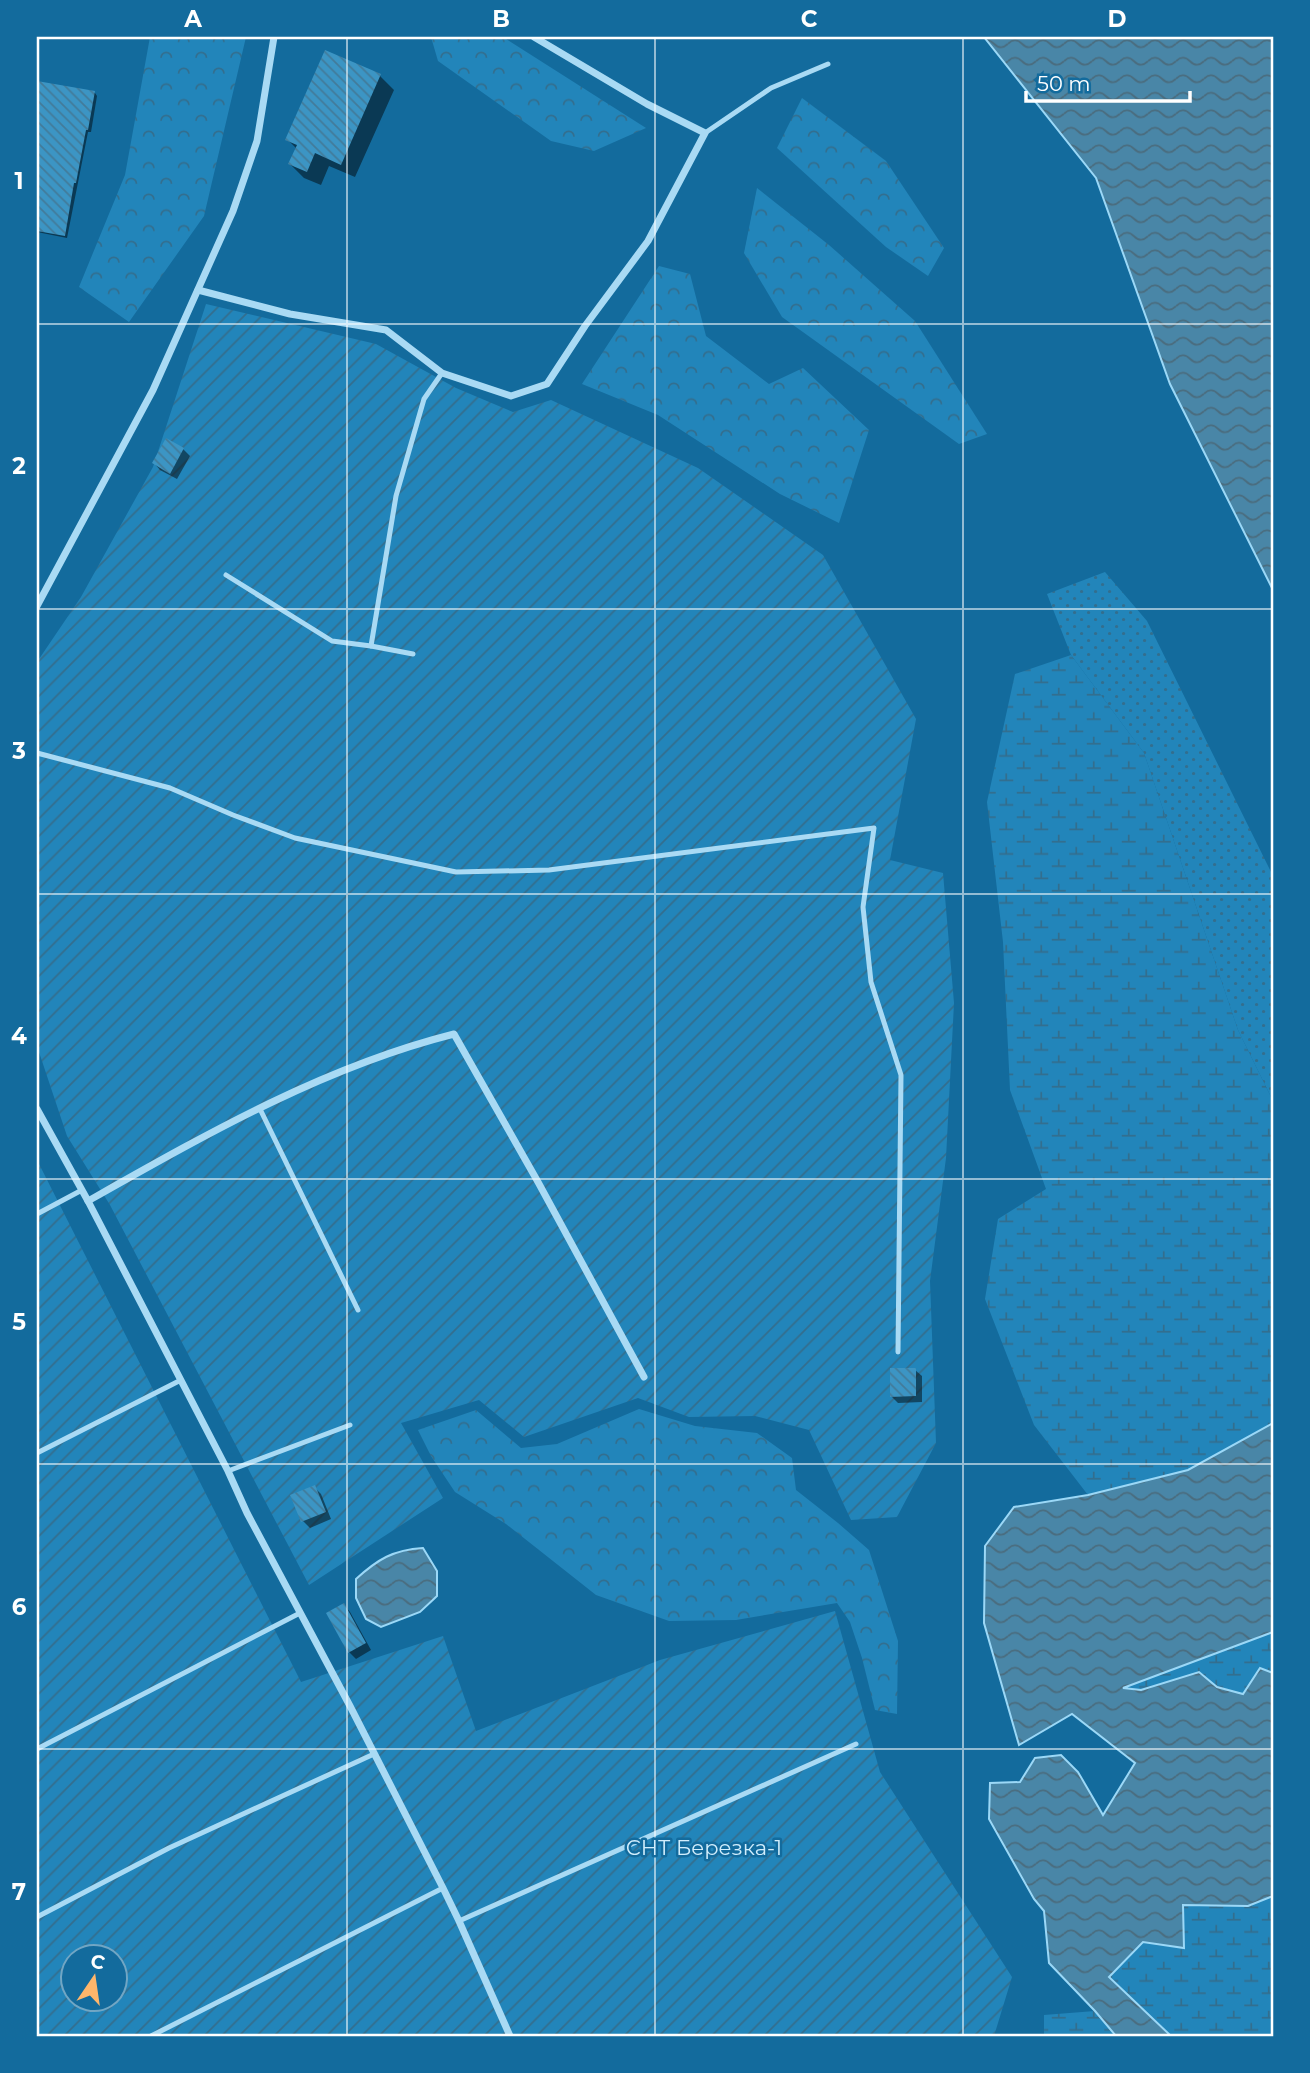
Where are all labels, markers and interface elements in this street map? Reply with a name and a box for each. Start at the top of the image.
text: A [183,5,202,33]
text: B [492,5,510,33]
text: C [801,5,818,33]
text: D [1108,5,1127,33]
scale bar [1026,60,1191,104]
text: 50 m [1037,71,1091,96]
text: 1 [14,167,24,195]
text: 2 [12,452,26,480]
text: 3 [11,737,26,765]
text: 4 [11,1022,27,1050]
text: 5 [12,1308,26,1336]
text: 6 [12,1593,27,1621]
park label: СНТ Березка-1 [626,1835,782,1860]
text: 7 [12,1878,26,1906]
north arrow [60,1944,130,2014]
text: С [88,1949,107,1975]

